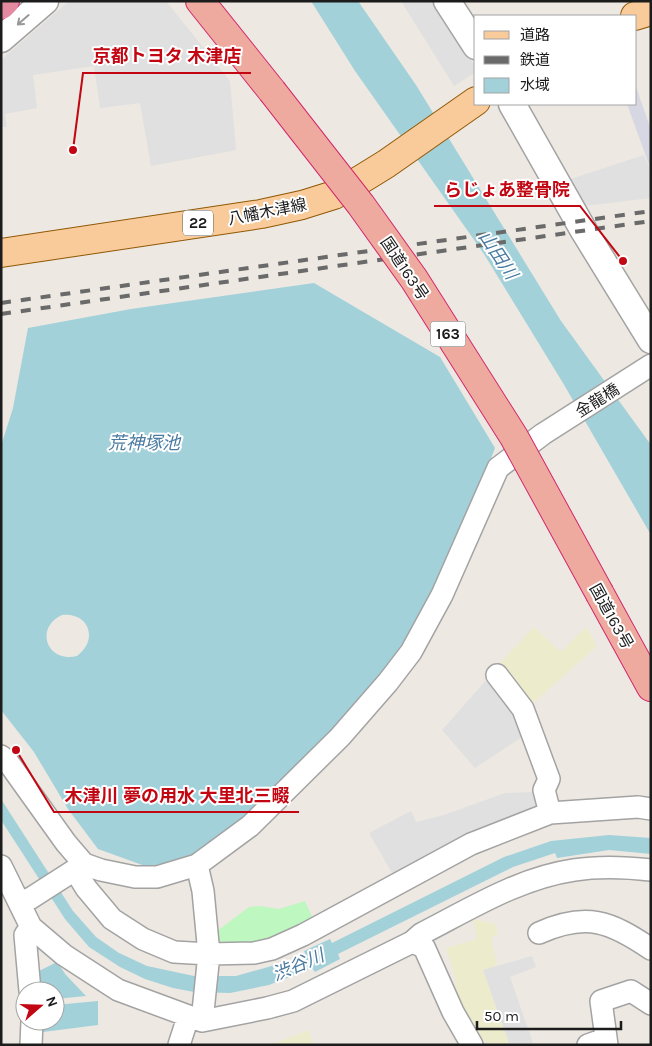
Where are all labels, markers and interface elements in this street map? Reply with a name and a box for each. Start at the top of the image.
one-way arrow [17,15,30,26]
legend [474,15,637,105]
text: 道路 [520,26,550,44]
callout: 京都トヨタ 木津店 [83,40,251,73]
text: 京都トヨタ 木津店 [93,45,241,67]
text: 鉄道 [520,51,550,69]
text: 水域 [520,76,550,94]
callout: らじょあ整骨院 [434,173,580,206]
text: らじょあ整骨院 [444,179,570,201]
street label: 八幡木津線 [226,195,308,228]
road number: 22 [183,210,213,236]
water label: 山田川 [474,226,523,285]
street label: 国道163号 [377,233,433,303]
road number: 163 [430,322,466,346]
street label: 金龍橋 [572,380,623,421]
water label: 荒神塚池 [108,432,182,454]
street label: 国道163号 [586,580,637,652]
callout: 木津川 夢の用水 大里北三畷 [54,779,299,812]
text: 木津川 夢の用水 大里北三畷 [64,785,290,807]
water label: 渋谷川 [269,944,329,986]
north arrow [15,981,65,1031]
text: N [42,994,61,1009]
scale bar [477,998,621,1030]
text: 50 m [484,1007,519,1025]

